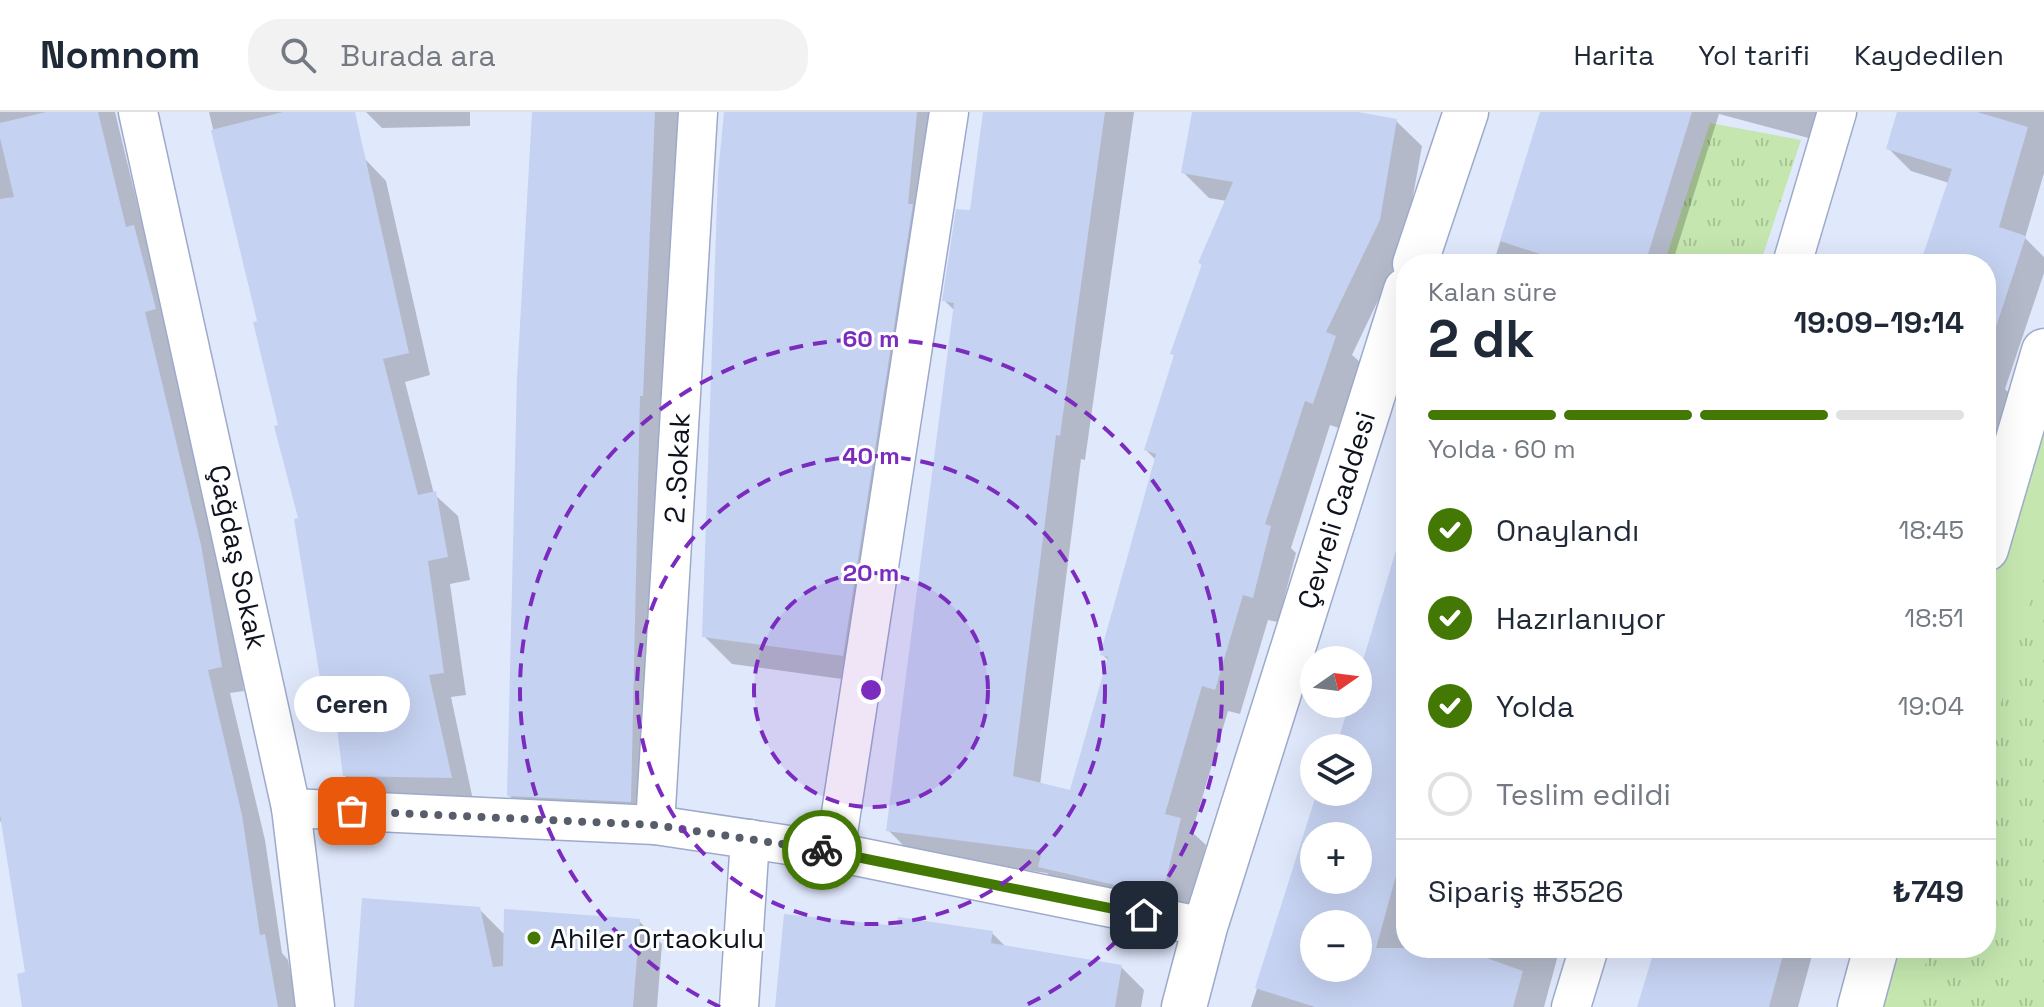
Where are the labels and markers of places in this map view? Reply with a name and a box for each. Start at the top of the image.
callout: Ceren [294,675,410,731]
centre of rings [857,676,885,704]
pin [318,777,386,845]
pin [1110,881,1178,949]
place label: Ahiler Ortaokulu [550,920,764,956]
marker: Ahiler Ortaokulu [525,929,543,947]

